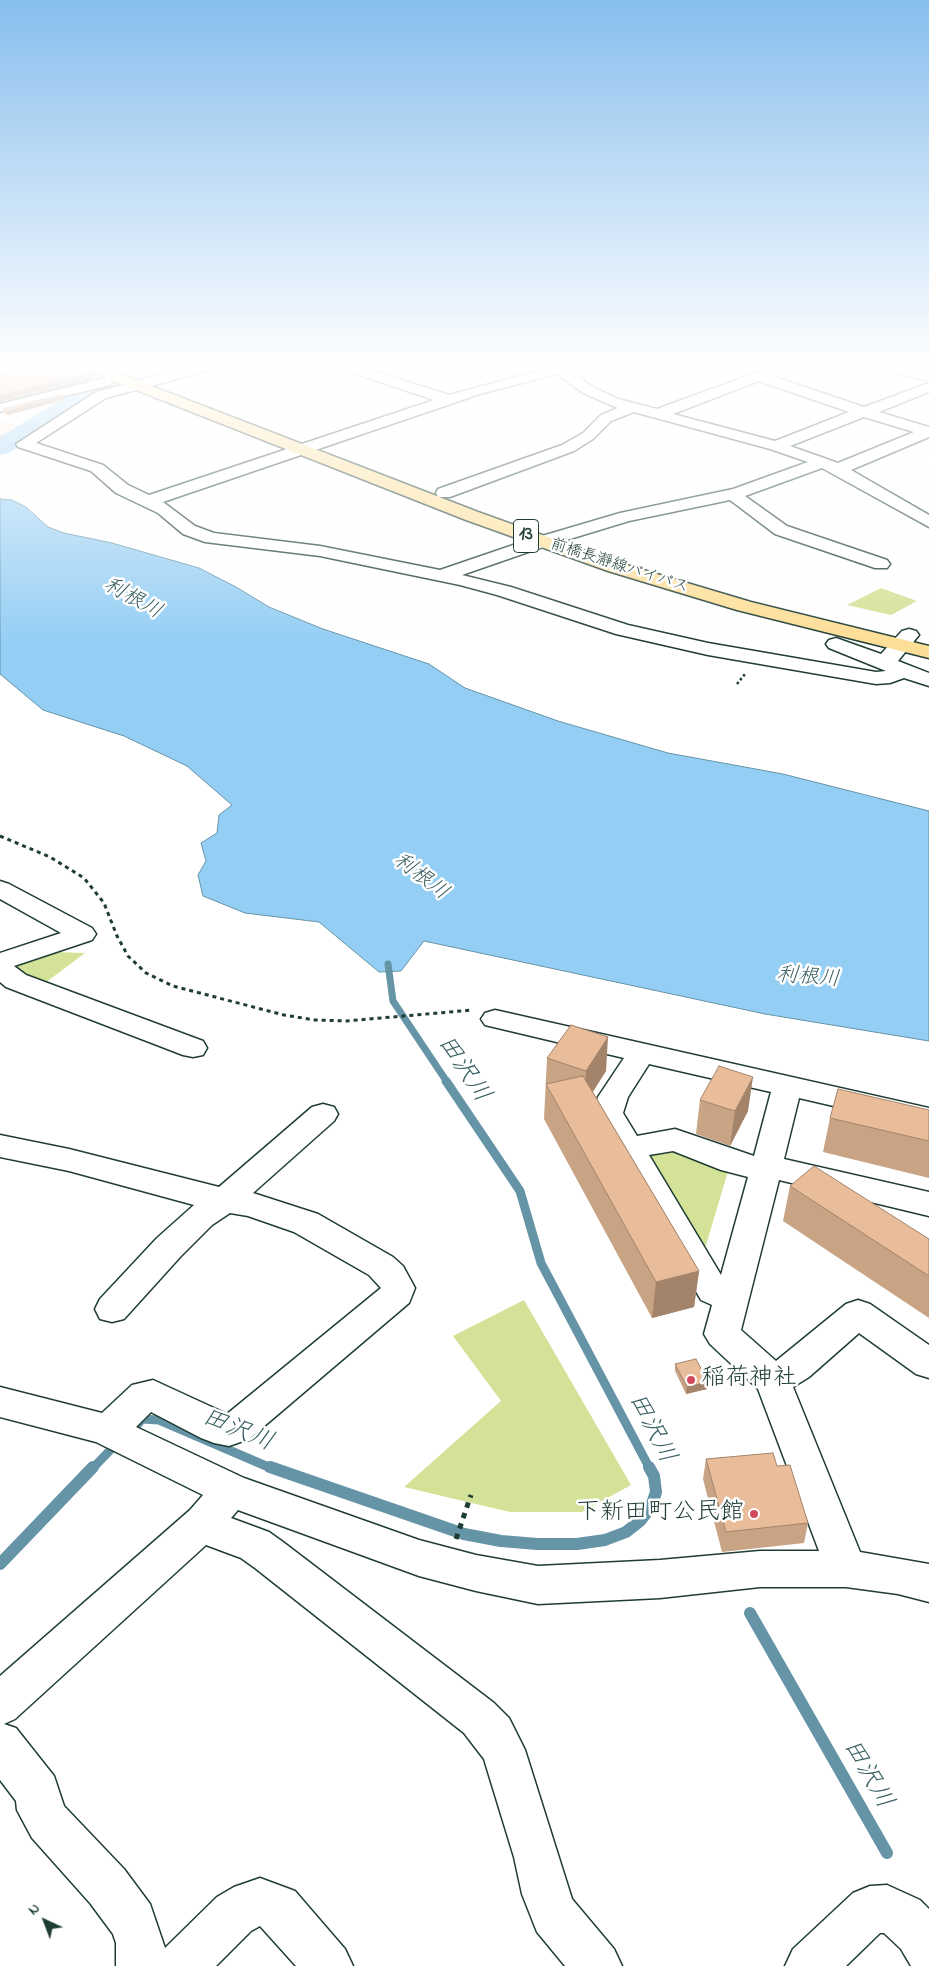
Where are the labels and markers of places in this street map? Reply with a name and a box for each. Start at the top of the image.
place label: 稲荷神社 [701,1366,797,1394]
marker: 稲荷神社 [685,1374,697,1386]
place label: 下新田町公民館 [576,1500,744,1528]
marker: 下新田町公民館 [748,1508,760,1520]

